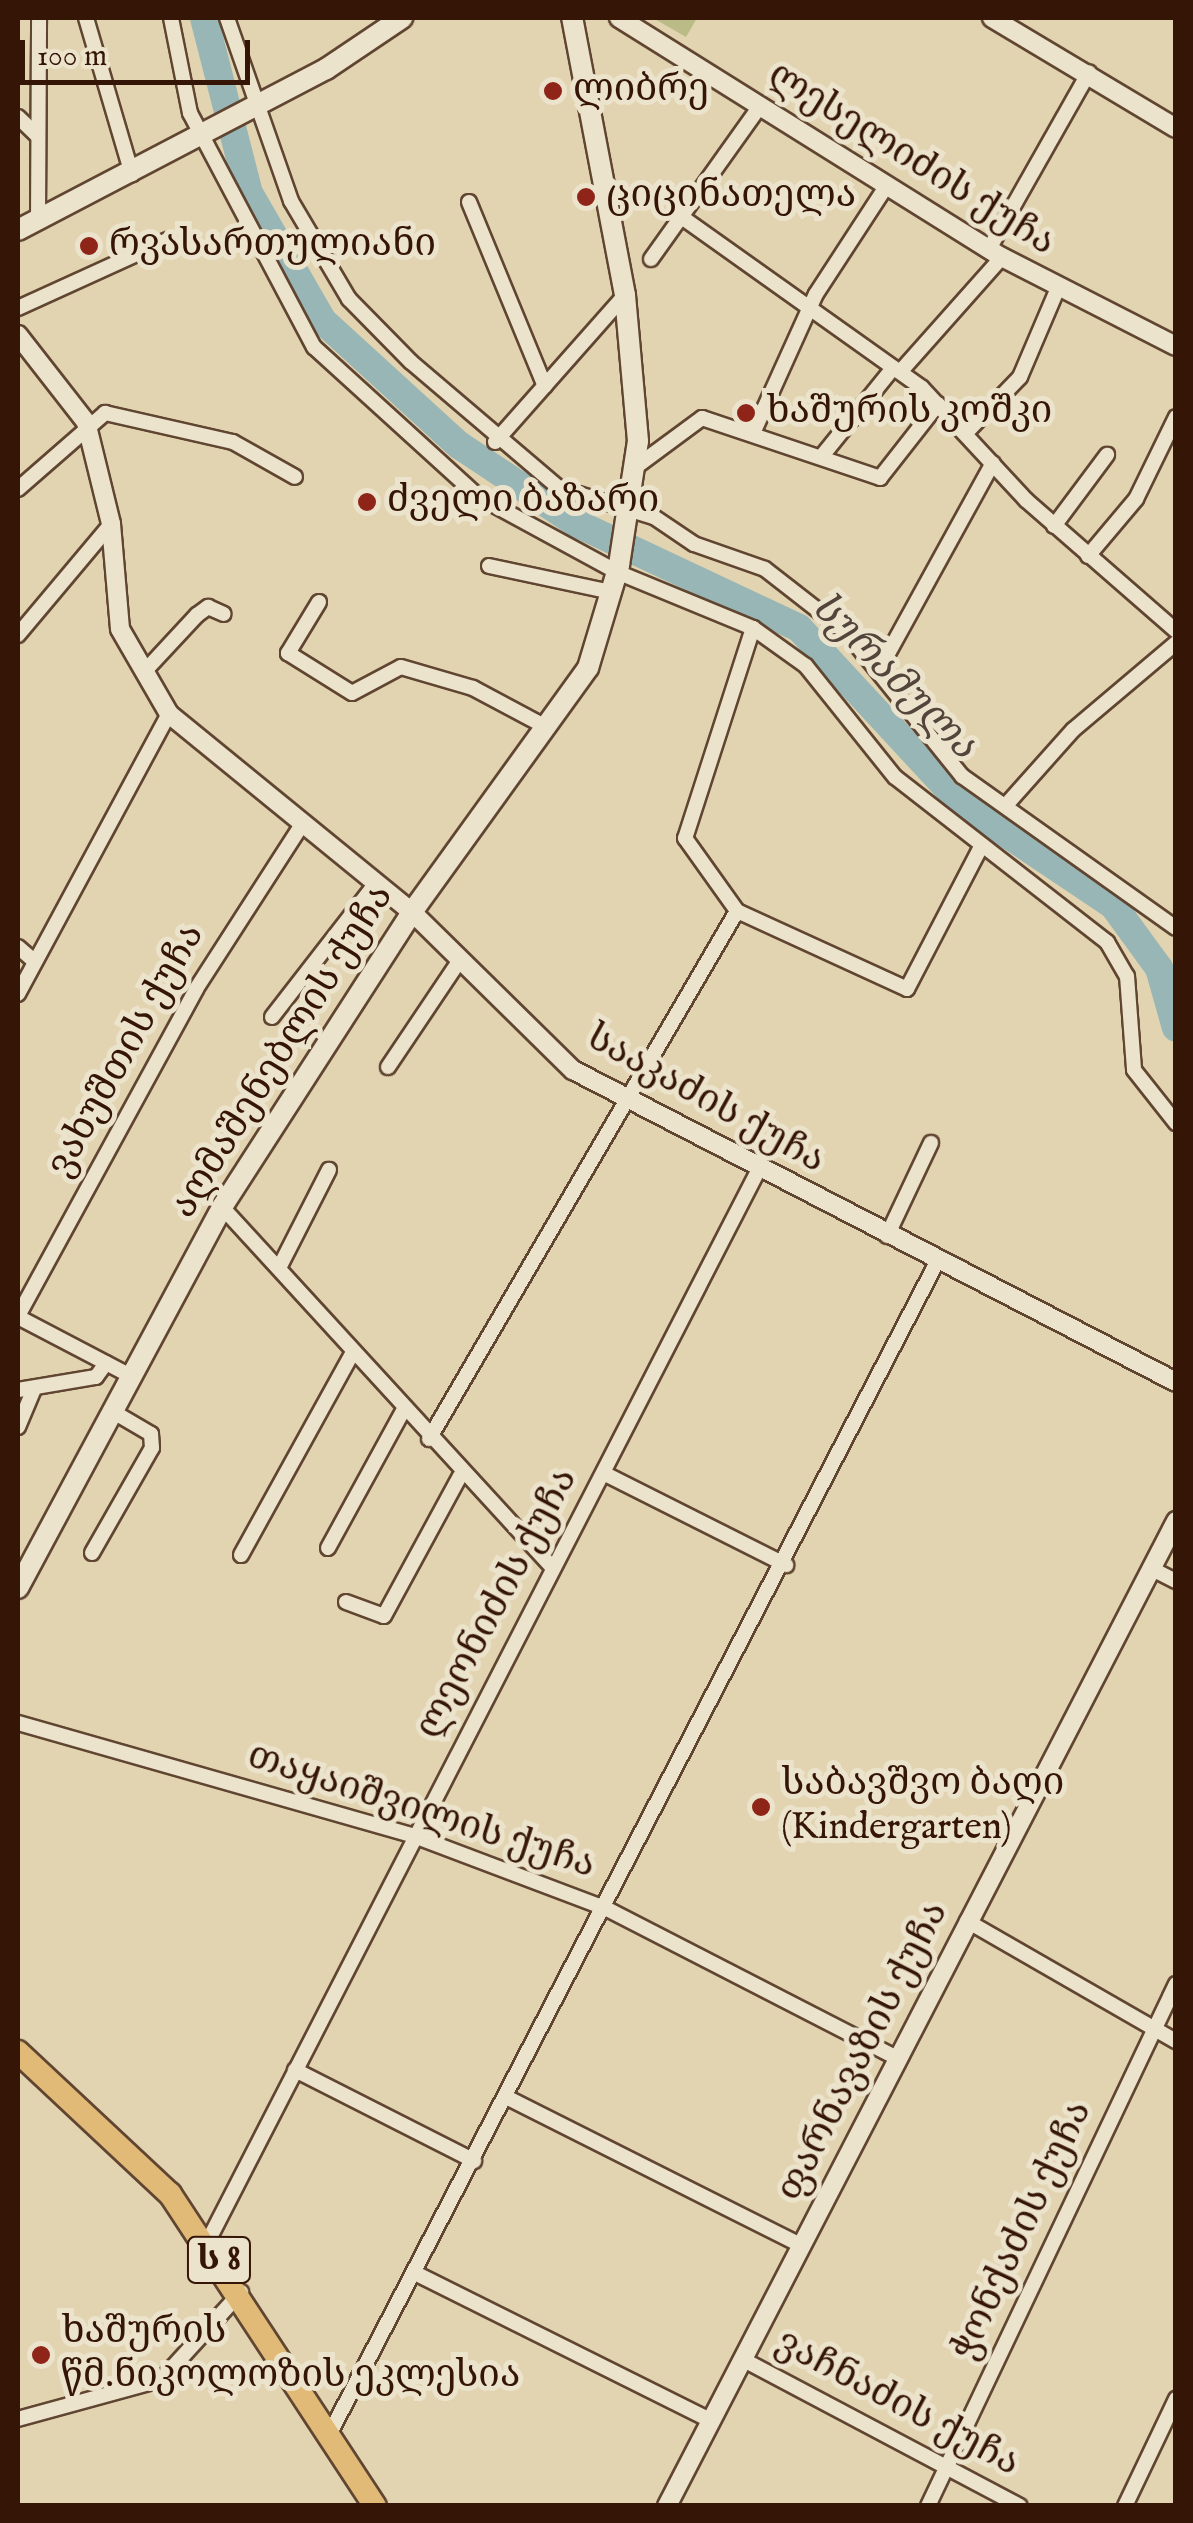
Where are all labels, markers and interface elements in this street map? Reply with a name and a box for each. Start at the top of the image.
scale bar [25,20,255,82]
text: 100 m [37,38,107,76]
street label: ლესელიძის ქუჩა [759,53,1063,267]
place label: ლიბრე [573,68,709,114]
marker: ლიბრე [542,80,564,102]
place label: ციცინათელა [606,174,856,220]
marker: ციცინათელა [575,186,597,208]
place label: რვასართულიანი [109,223,436,269]
marker: რვასართულიანი [78,235,100,257]
place label: ხაშურის კოშკი [766,390,1052,436]
marker: ხაშურის კოშკი [735,402,757,424]
place label: ძველი ბაზარი [387,479,659,525]
marker: ძველი ბაზარი [356,491,378,513]
water label: სურამულა [800,584,986,770]
street label: აღმაშენებლის ქუჩა [162,877,404,1227]
street label: ვახუშთის ქუჩა [39,916,215,1186]
street label: სააკაძის ქუჩა [578,1016,832,1184]
street label: ლეონიძის ქუჩა [407,1461,589,1747]
street label: თაყაიშვილის ქუჩა [242,1734,600,1890]
place label: საბავშვო ბაღი (Kindergarten) [781,1762,1064,1852]
marker: საბავშვო ბაღი (Kindergarten) [750,1796,772,1818]
street label: ფარნავაზის ქუჩა [769,1895,959,2209]
street label: ჭონქაძის ქუჩა [943,2094,1103,2368]
road number: ს 8 [186,2230,252,2290]
place label: ხაშურის წმ.ნიკოლოზის ეკლესია [61,2310,520,2400]
street label: ვაჩნაძის ქუჩა [767,2321,1027,2487]
marker: ხაშურის წმ.ნიკოლოზის ეკლესია [30,2344,52,2366]

